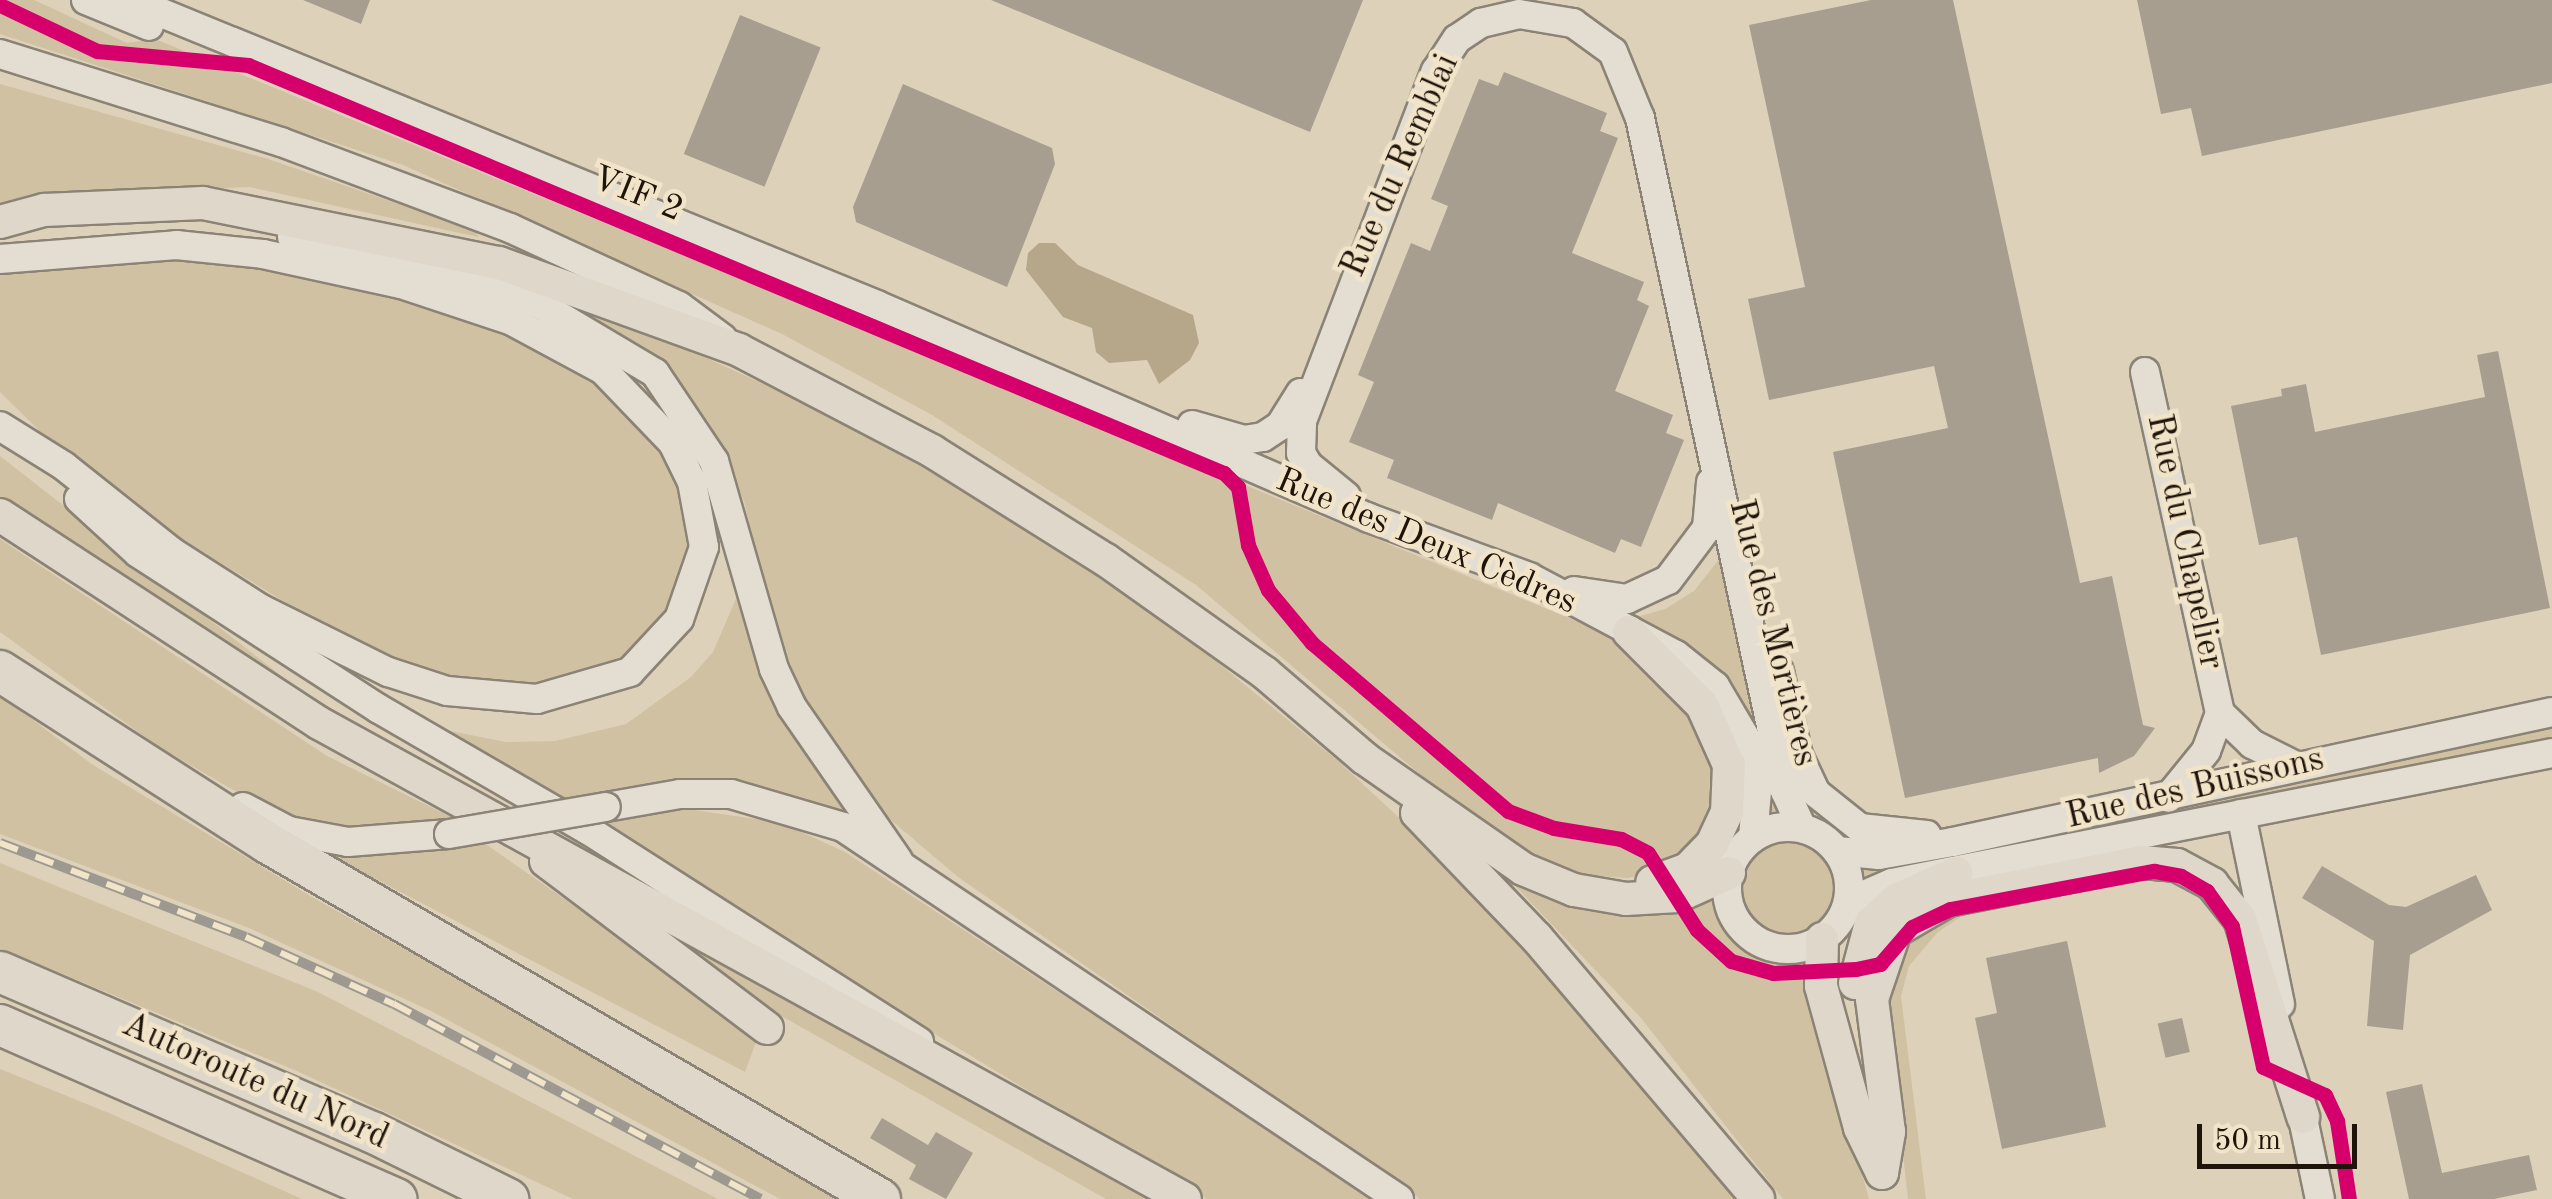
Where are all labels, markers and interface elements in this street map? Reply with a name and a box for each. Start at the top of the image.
street label: Rue du Remblai [1333,48,1469,284]
street label: VIF 2 [585,158,689,232]
street label: Rue du Chapelier [2136,411,2232,673]
street label: Rue des Deux Cèdres [1269,460,1583,624]
street label: Rue des Mortières [1719,495,1825,771]
street label: Rue des Buissons [2062,739,2328,839]
street label: Autoroute du Nord [115,1004,395,1160]
scale bar [2202,1104,2362,1166]
text: 50 m [2214,1126,2281,1156]

